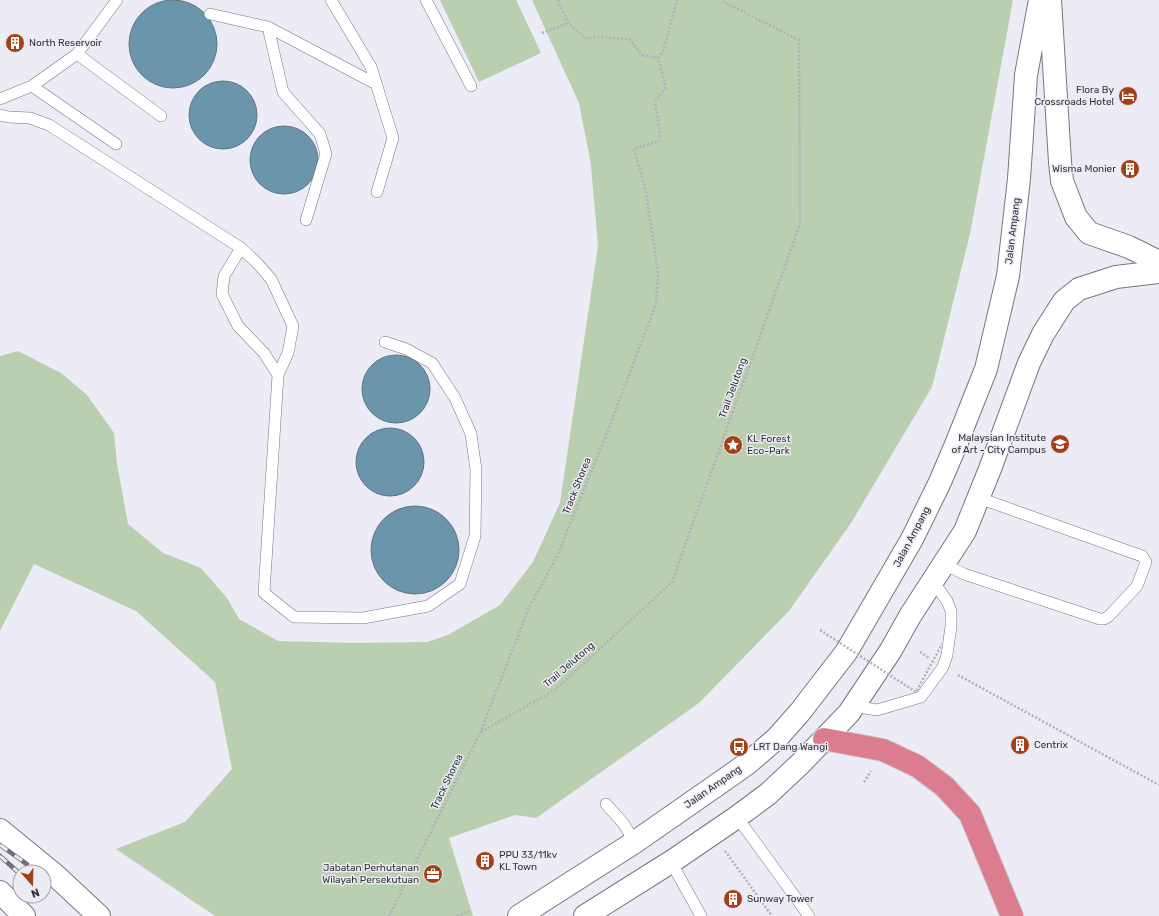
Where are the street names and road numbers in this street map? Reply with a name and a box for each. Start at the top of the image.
street label: Jalan Ampang [1003,197,1023,265]
street label: Trail Jelutong [716,356,750,420]
street label: Track Shorea [560,456,594,516]
street label: Jalan Ampang [891,505,933,569]
street label: Trail Jelutong [541,640,597,690]
street label: Track Shorea [428,752,466,812]
street label: Jalan Ampang [682,763,744,811]

